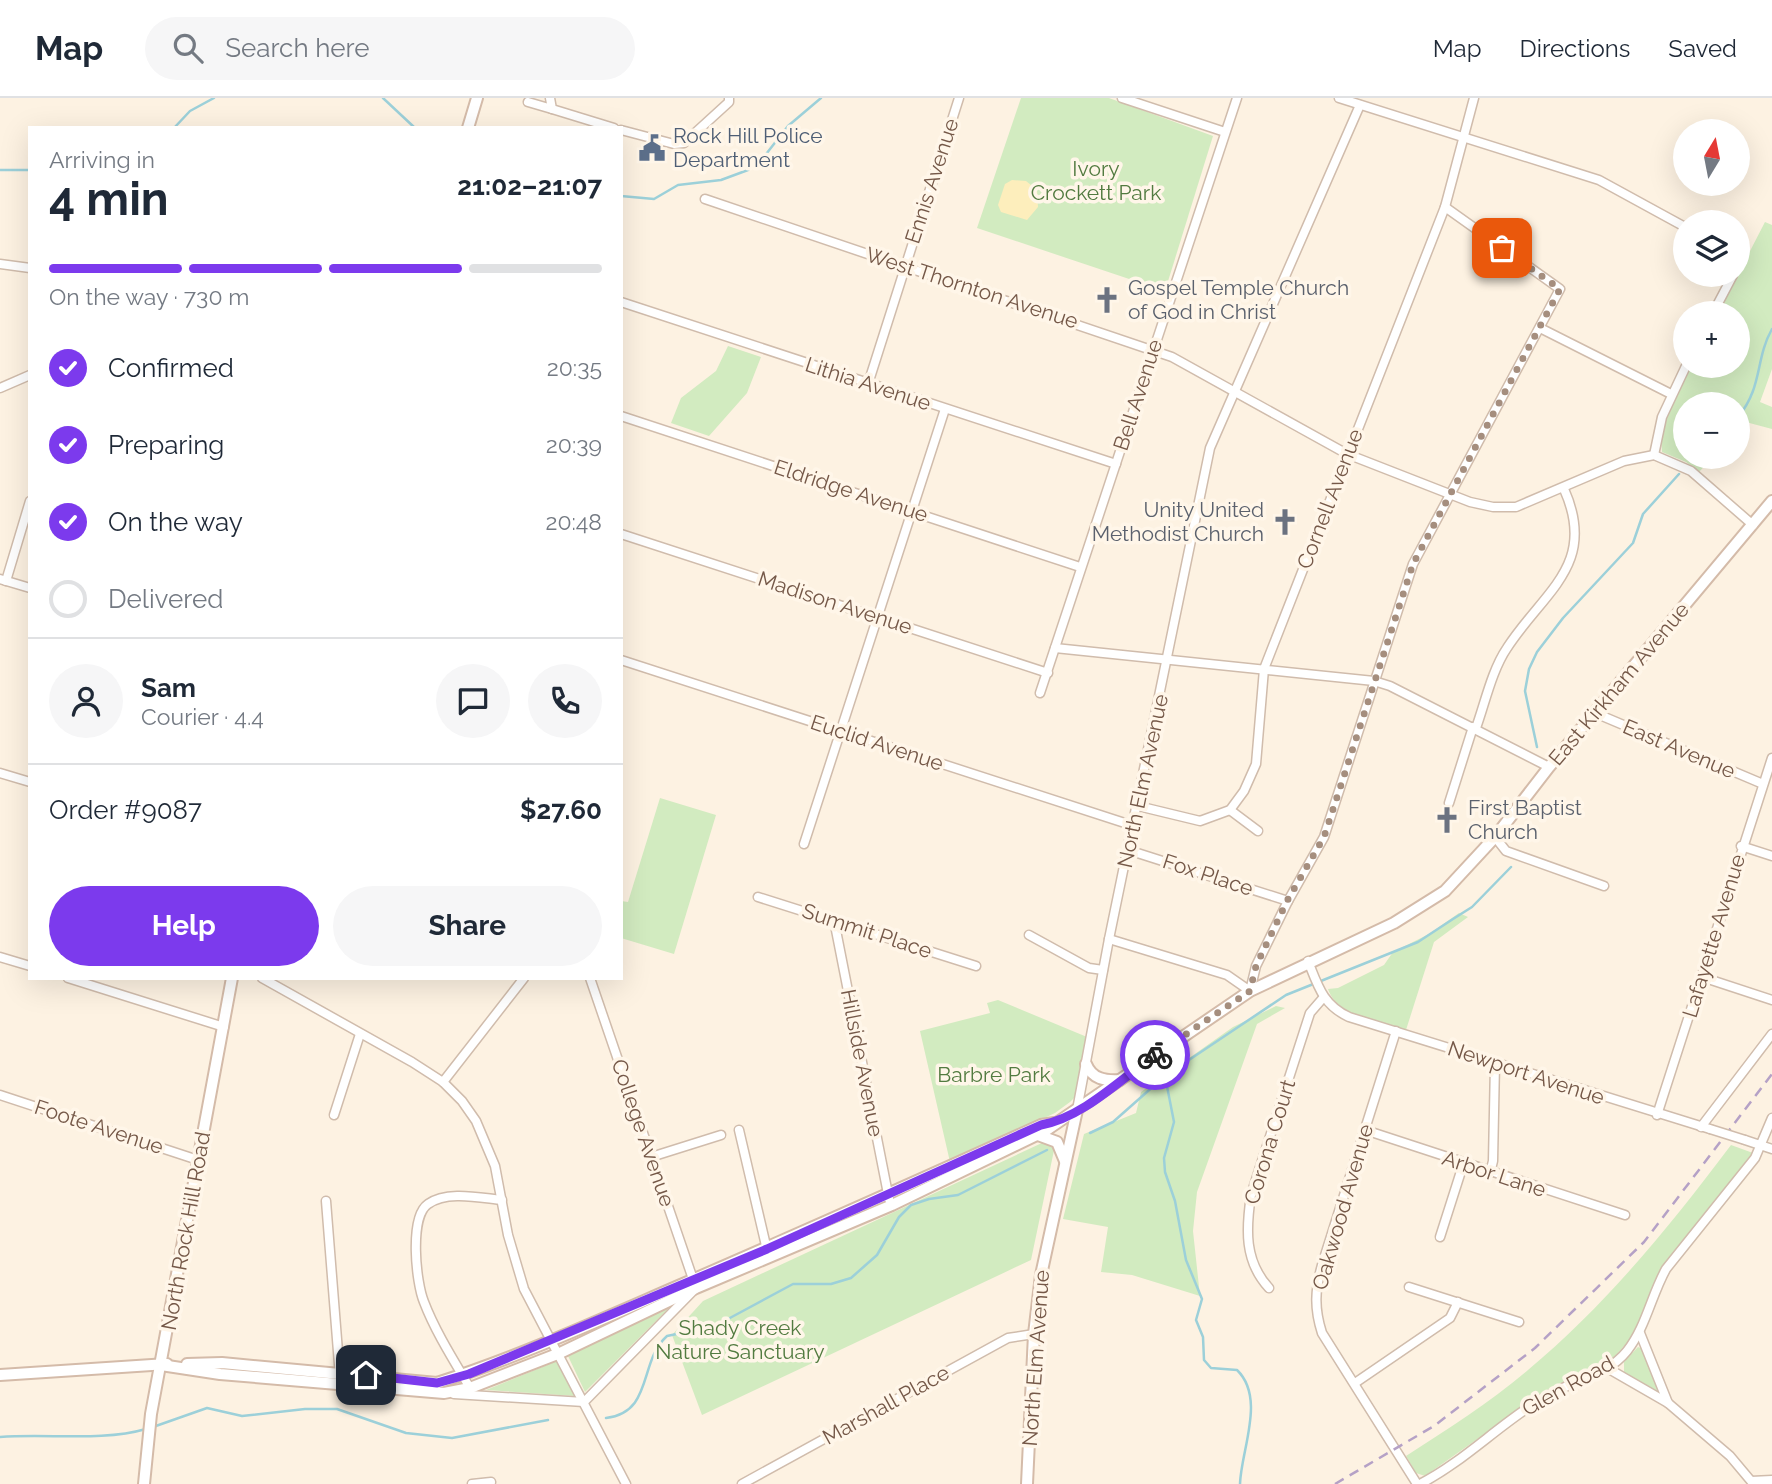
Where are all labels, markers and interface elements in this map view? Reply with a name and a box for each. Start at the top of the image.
search box [145,17,635,80]
text: Map [35,29,103,68]
icon: search [169,29,207,67]
text: Search here [225,33,370,63]
text: Map [1433,34,1482,63]
text: Directions [1520,34,1630,63]
text: Saved [1668,34,1737,63]
street label: Ennis Avenue [900,115,964,247]
north arrow [1673,119,1750,196]
map controls [1673,119,1750,469]
place label: Rock Hill Police Department [673,123,823,172]
public building icon: Rock Hill Police Department [637,133,667,163]
text: Arriving in [49,146,155,173]
park label: Ivory Crockett Park [1031,156,1161,205]
text: 21:02–21:07 [457,171,602,201]
text: 4 min [49,172,169,226]
button: layers [1673,210,1750,287]
pin [1472,218,1532,278]
icon: bag [1483,229,1521,267]
street label: West Thornton Avenue [863,241,1082,334]
place label: Gospel Temple Church of God in Christ [1128,275,1349,324]
text: On the way · 730 m [49,283,249,310]
church icon: Gospel Temple Church of God in Christ [1092,285,1122,315]
button: + [1673,301,1750,378]
street label: Bell Avenue [1108,336,1167,454]
icon: check [49,349,87,387]
street label: Lithia Avenue [802,351,934,416]
text: Confirmed [108,353,234,383]
text: 20:35 [547,354,602,381]
button: − [1673,392,1750,469]
street label: Cornell Avenue [1291,425,1368,572]
icon: check [49,426,87,464]
text: Preparing [108,430,224,460]
text: 20:39 [546,431,602,458]
street label: Eldridge Avenue [771,454,931,527]
place label: Unity United Methodist Church [1092,497,1264,546]
icon: check [49,503,87,541]
text: On the way [108,507,243,537]
church icon: Unity United Methodist Church [1270,507,1300,537]
text: 20:48 [545,508,602,535]
street label: Madison Avenue [755,566,915,639]
text: Delivered [108,584,223,614]
street label: East Kirkham Avenue [1543,597,1694,770]
button: person [49,664,123,738]
button: chat [436,664,510,738]
button: phone [528,664,602,738]
text: Sam [141,673,196,703]
street label: North Elm Avenue [1112,692,1173,870]
text: Courier · 4.4 [141,703,264,730]
street label: Euclid Avenue [808,709,947,776]
street label: East Avenue [1619,714,1739,783]
text: Order #9087 [49,795,202,825]
text: $27.60 [520,795,602,825]
place label: First Baptist Church [1468,795,1582,844]
church icon: First Baptist Church [1432,805,1462,835]
street label: Fox Place [1160,848,1257,901]
street label: Lafayette Avenue [1677,851,1750,1021]
button: Help [49,886,319,966]
button: Share [333,886,602,966]
street label: Summit Place [799,898,935,963]
street label: Hillside Avenue [836,987,889,1139]
courier [1120,1020,1190,1090]
street label: Newport Avenue [1445,1035,1608,1110]
icon: bike [1136,1036,1174,1074]
street label: College Avenue [607,1056,680,1210]
park label: Barbre Park [937,1062,1051,1087]
street label: Corona Court [1239,1076,1300,1207]
street label: Foote Avenue [32,1094,167,1159]
street label: Oakwood Avenue [1307,1121,1378,1293]
street label: North Rock Hill Road [156,1130,215,1332]
street label: Arbor Lane [1439,1145,1549,1202]
street label: North Elm Avenue [1017,1269,1054,1447]
park label: Shady Creek Nature Sanctuary [655,1315,825,1364]
pin [336,1345,396,1405]
street label: Glen Road [1518,1350,1618,1421]
icon: home [347,1356,385,1394]
street label: Marshall Place [818,1359,954,1450]

